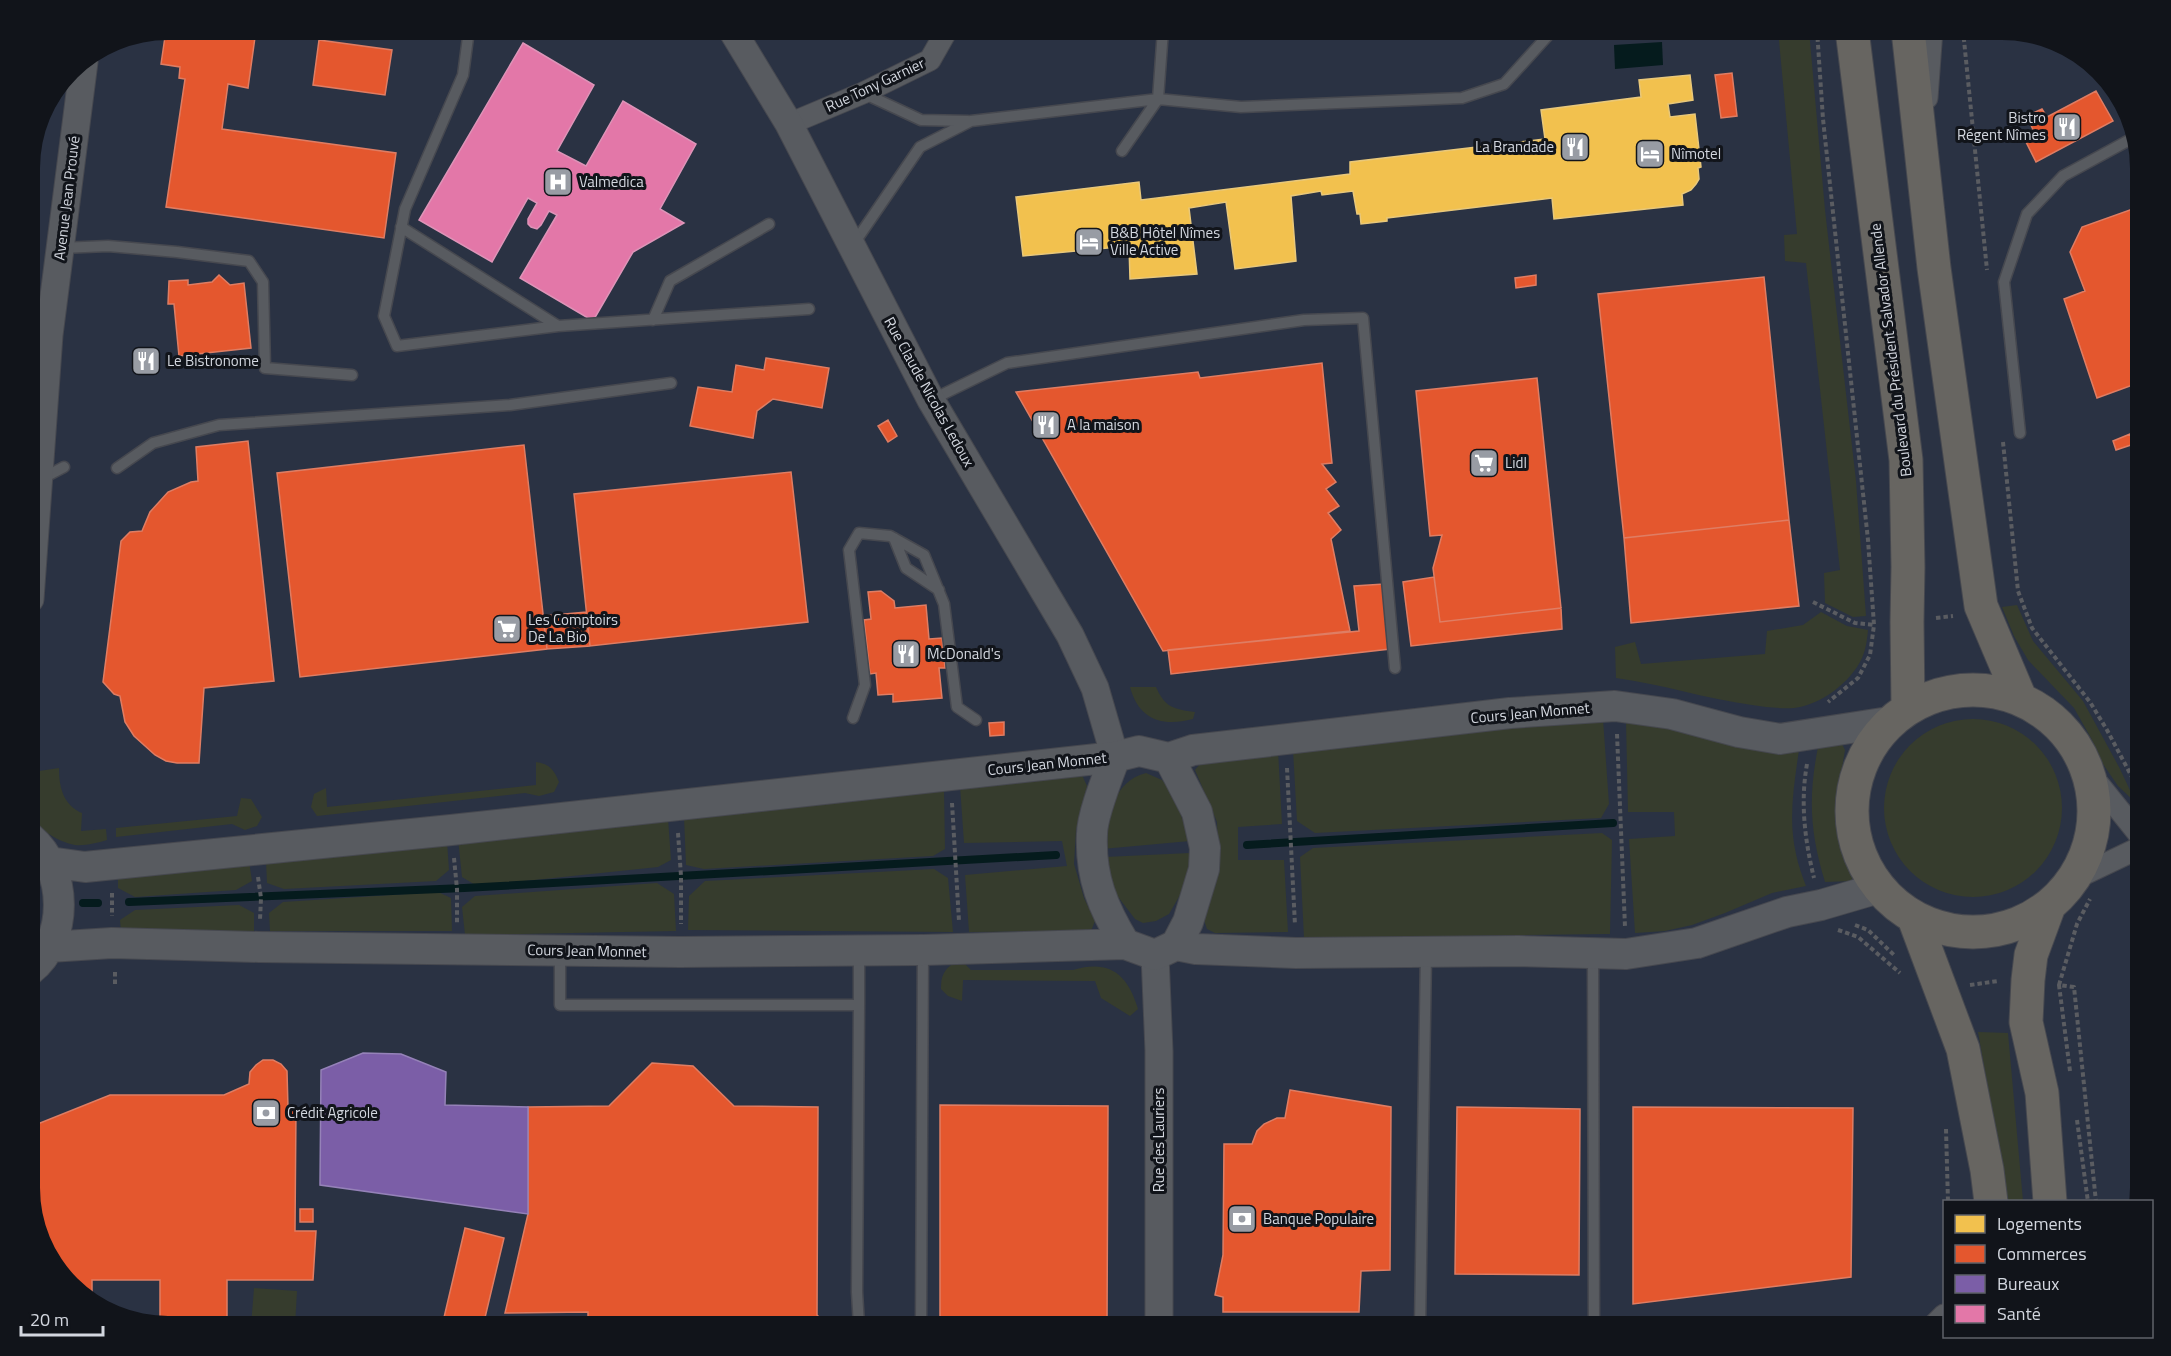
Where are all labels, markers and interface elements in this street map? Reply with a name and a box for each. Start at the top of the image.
street label: Rue Tony Garnier [821,52,928,118]
place label: Bistro Régent Nîmes [1957,106,2046,146]
restaurant icon: Bistro Régent Nîmes [2051,111,2083,143]
restaurant icon: La Brandade [1559,131,1591,163]
street label: Avenue Jean Prouvé [47,134,86,262]
place label: La Brandade [1475,135,1554,158]
hotel icon: Nîmotel [1634,138,1666,170]
place label: Nîmotel [1671,142,1721,165]
hospital icon: Valmedica [542,166,574,198]
place label: Valmedica [579,170,644,193]
place label: B&B Hôtel Nîmes Ville Active [1110,221,1220,261]
street label: Boulevard du Président Salvador Allende [1864,222,1917,478]
hotel icon: B&B Hôtel Nîmes Ville Active [1073,226,1105,258]
street label: Rue Claude Nicolas Ledoux [879,313,980,471]
restaurant icon: Le Bistronome [130,345,162,377]
place label: Le Bistronome [167,349,259,372]
restaurant icon: A la maison [1030,409,1062,441]
place label: A la maison [1067,413,1140,436]
supermarket icon: Lidl [1468,447,1500,479]
place label: Lidl [1505,451,1527,474]
place label: Les Comptoirs De La Bio [528,608,618,648]
supermarket icon: Les Comptoirs De La Bio [491,613,523,645]
restaurant icon: McDonald's [890,638,922,670]
place label: McDonald's [927,642,1001,665]
street label: Cours Jean Monnet [1469,696,1591,729]
street label: Cours Jean Monnet [986,746,1108,781]
street label: Cours Jean Monnet [527,938,648,963]
street label: Rue des Lauriers [1147,1088,1170,1192]
bank icon: Crédit Agricole [250,1097,282,1129]
place label: Crédit Agricole [287,1101,378,1124]
legend [1943,1200,2153,1338]
bank icon: Banque Populaire [1226,1203,1258,1235]
place label: Banque Populaire [1263,1207,1374,1230]
text: Logements [1997,1210,2082,1237]
text: Commerces [1997,1240,2087,1267]
text: Bureaux [1997,1270,2060,1297]
scale bar [21,1299,104,1337]
text: Santé [1997,1300,2041,1327]
text: 20 m [30,1306,69,1333]

